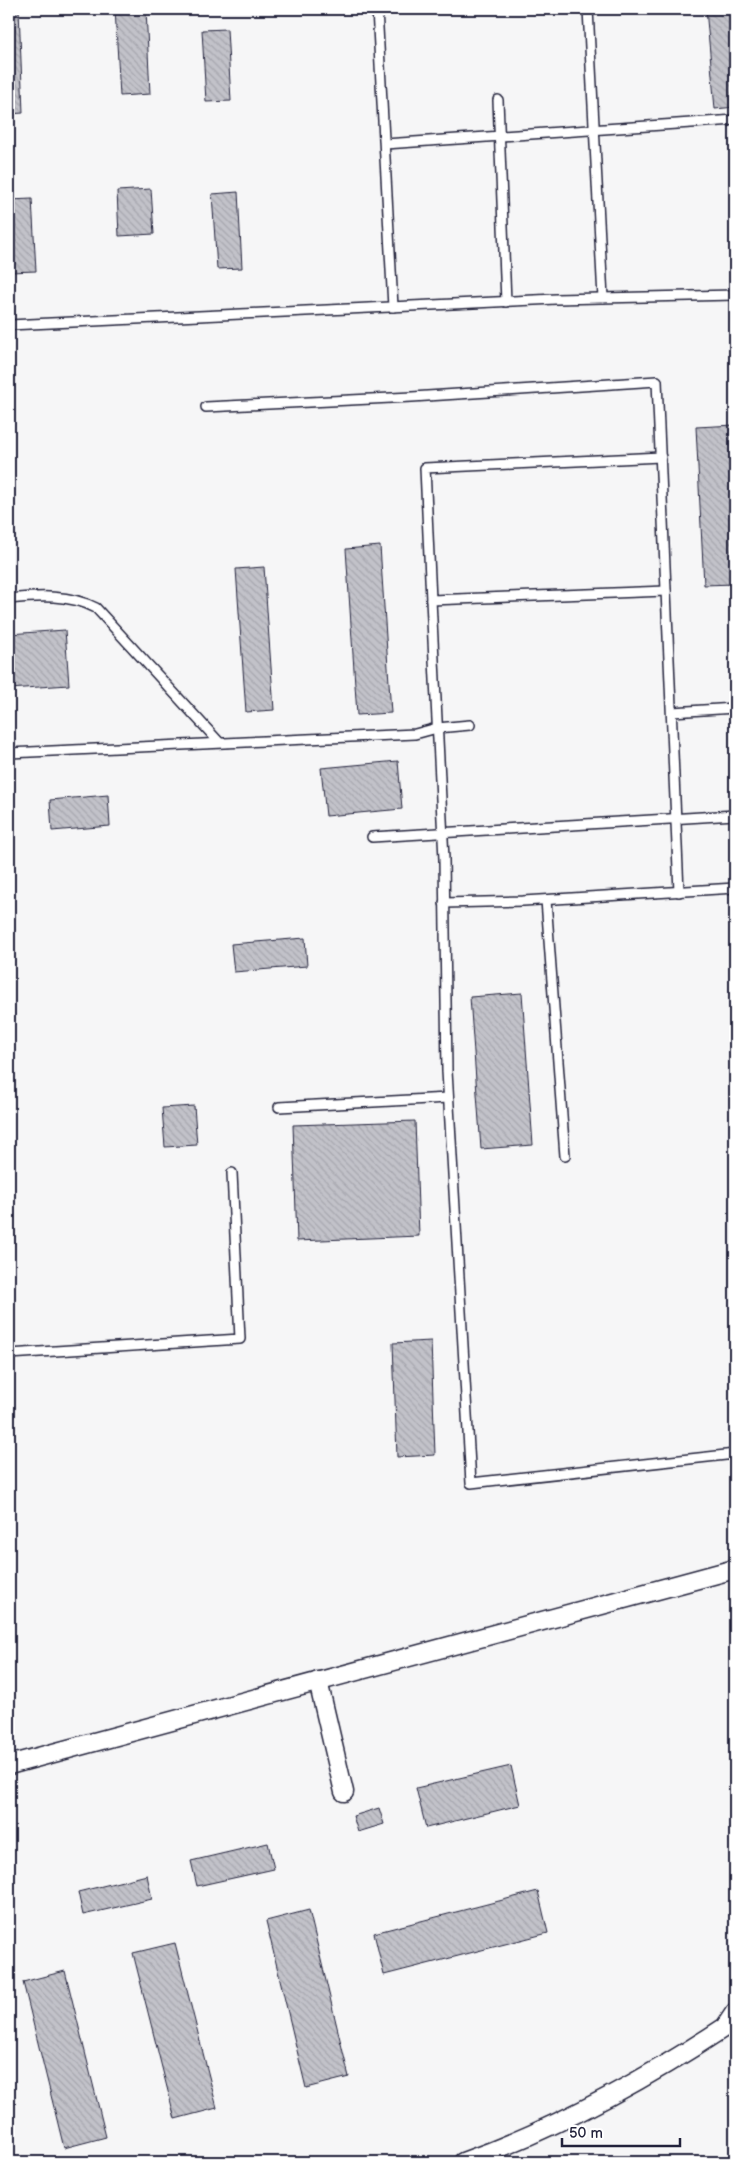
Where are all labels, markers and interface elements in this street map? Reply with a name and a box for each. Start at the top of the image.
scale bar [562,2116,679,2148]
text: 50 m [569,2124,603,2143]

